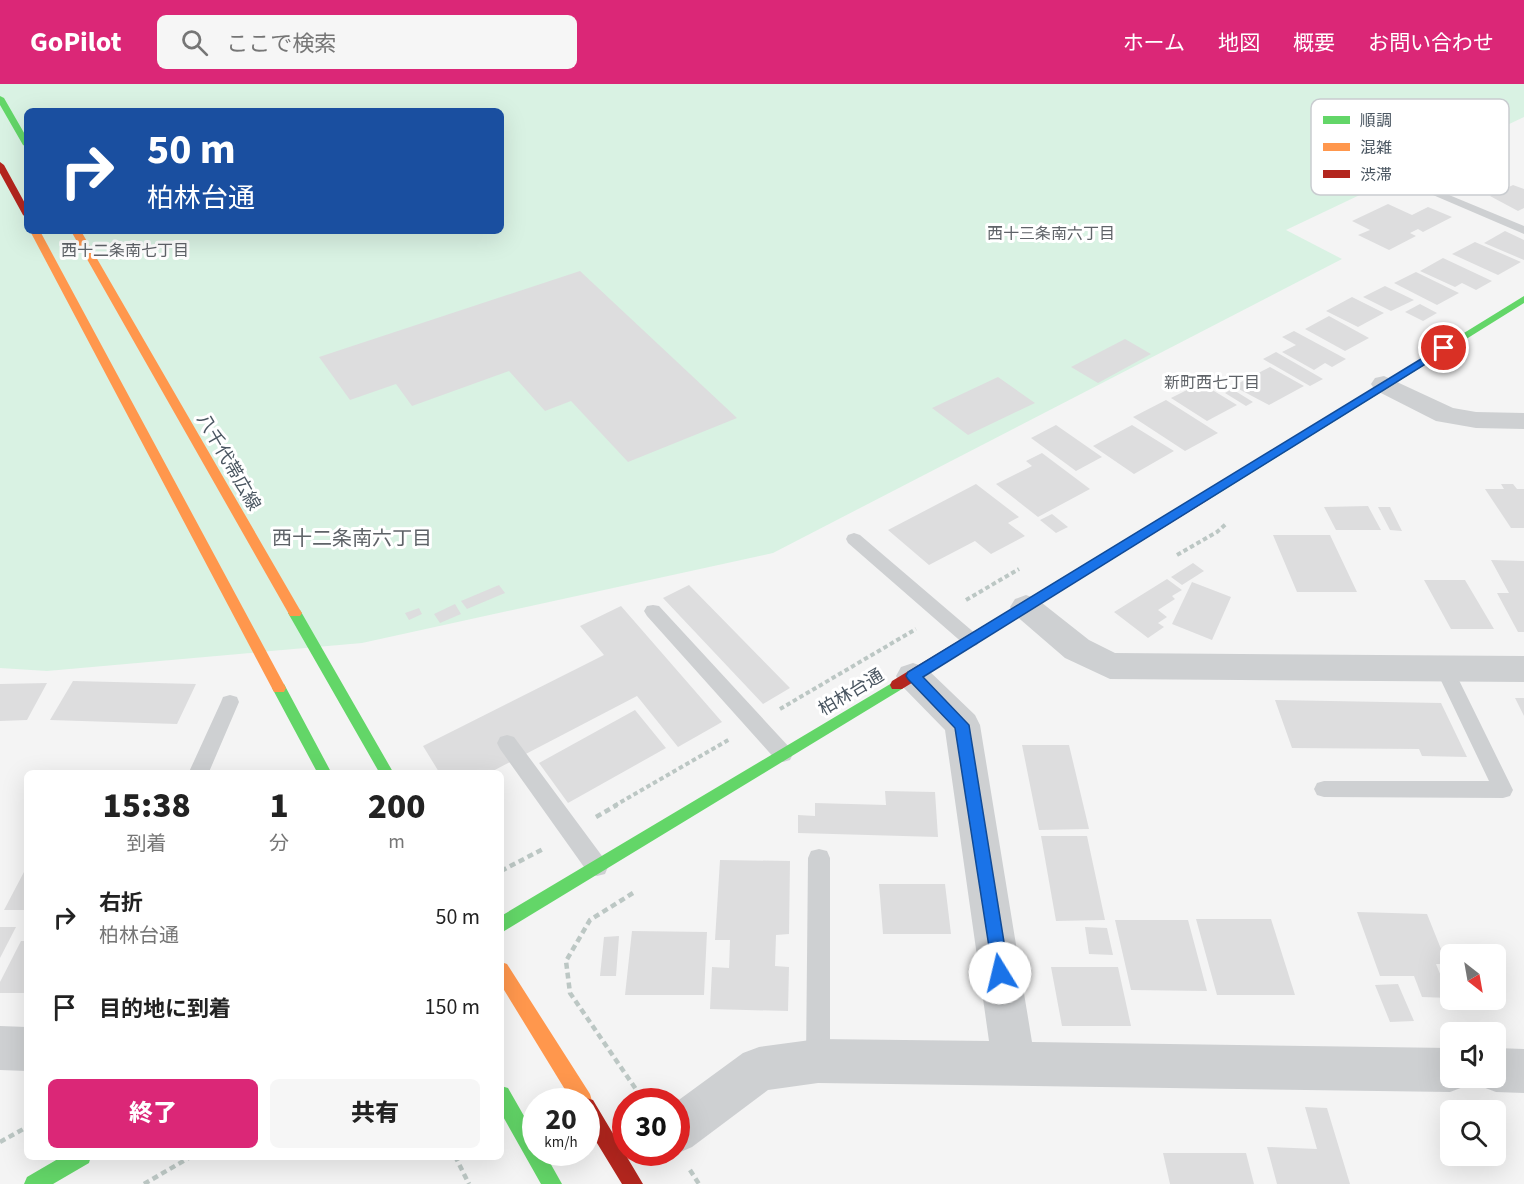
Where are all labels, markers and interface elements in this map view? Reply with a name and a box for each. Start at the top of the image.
search box [157,15,577,69]
text: GoPilot [30,22,121,62]
icon: search [178,26,211,59]
text: ここで検索 [226,28,336,60]
text: ホーム [1123,28,1185,58]
text: 地図 [1218,28,1260,58]
text: 概要 [1293,28,1335,58]
text: お問い合わせ [1368,28,1494,58]
legend [1311,99,1509,195]
text: 順調 [1360,110,1392,132]
text: 50 m [147,120,236,180]
icon: right [48,132,126,210]
text: 混雑 [1360,137,1392,159]
text: 渋滞 [1360,164,1392,186]
text: 柏林台通 [147,179,255,218]
district label: 西十三条南六丁目 [987,223,1115,245]
district label: 西十二条南七丁目 [61,240,189,262]
pin [1418,322,1469,373]
icon: arrive [1427,331,1460,364]
district label: 新町西七丁目 [1164,372,1260,394]
street label: 八千代帯広線 [191,409,266,515]
district label: 西十二条南六丁目 [272,525,432,553]
street label: 柏林台通 [814,663,889,722]
text: 15:38 [103,780,191,831]
text: 1 [270,780,289,831]
text: 200 [368,781,425,832]
text: m [388,828,405,856]
text: 到着 [127,830,167,858]
text: 分 [269,830,289,858]
text: 右折 [99,887,143,919]
icon: right [48,901,81,934]
text: 50 m [435,901,480,933]
text: 柏林台通 [99,922,179,950]
position arrow [968,941,1032,1005]
north arrow [1440,944,1506,1010]
map controls [1440,944,1506,1166]
icon: arrive [48,991,81,1024]
text: 150 m [425,991,480,1023]
text: 目的地に到着 [99,993,231,1025]
button: sound [1440,1022,1506,1088]
button: 終了 [48,1079,258,1148]
button: 共有 [270,1079,480,1148]
speed limit sign: 30 [612,1088,690,1166]
text: 20 [545,1098,577,1141]
button: search [1440,1100,1506,1166]
text: km/h [544,1132,578,1153]

